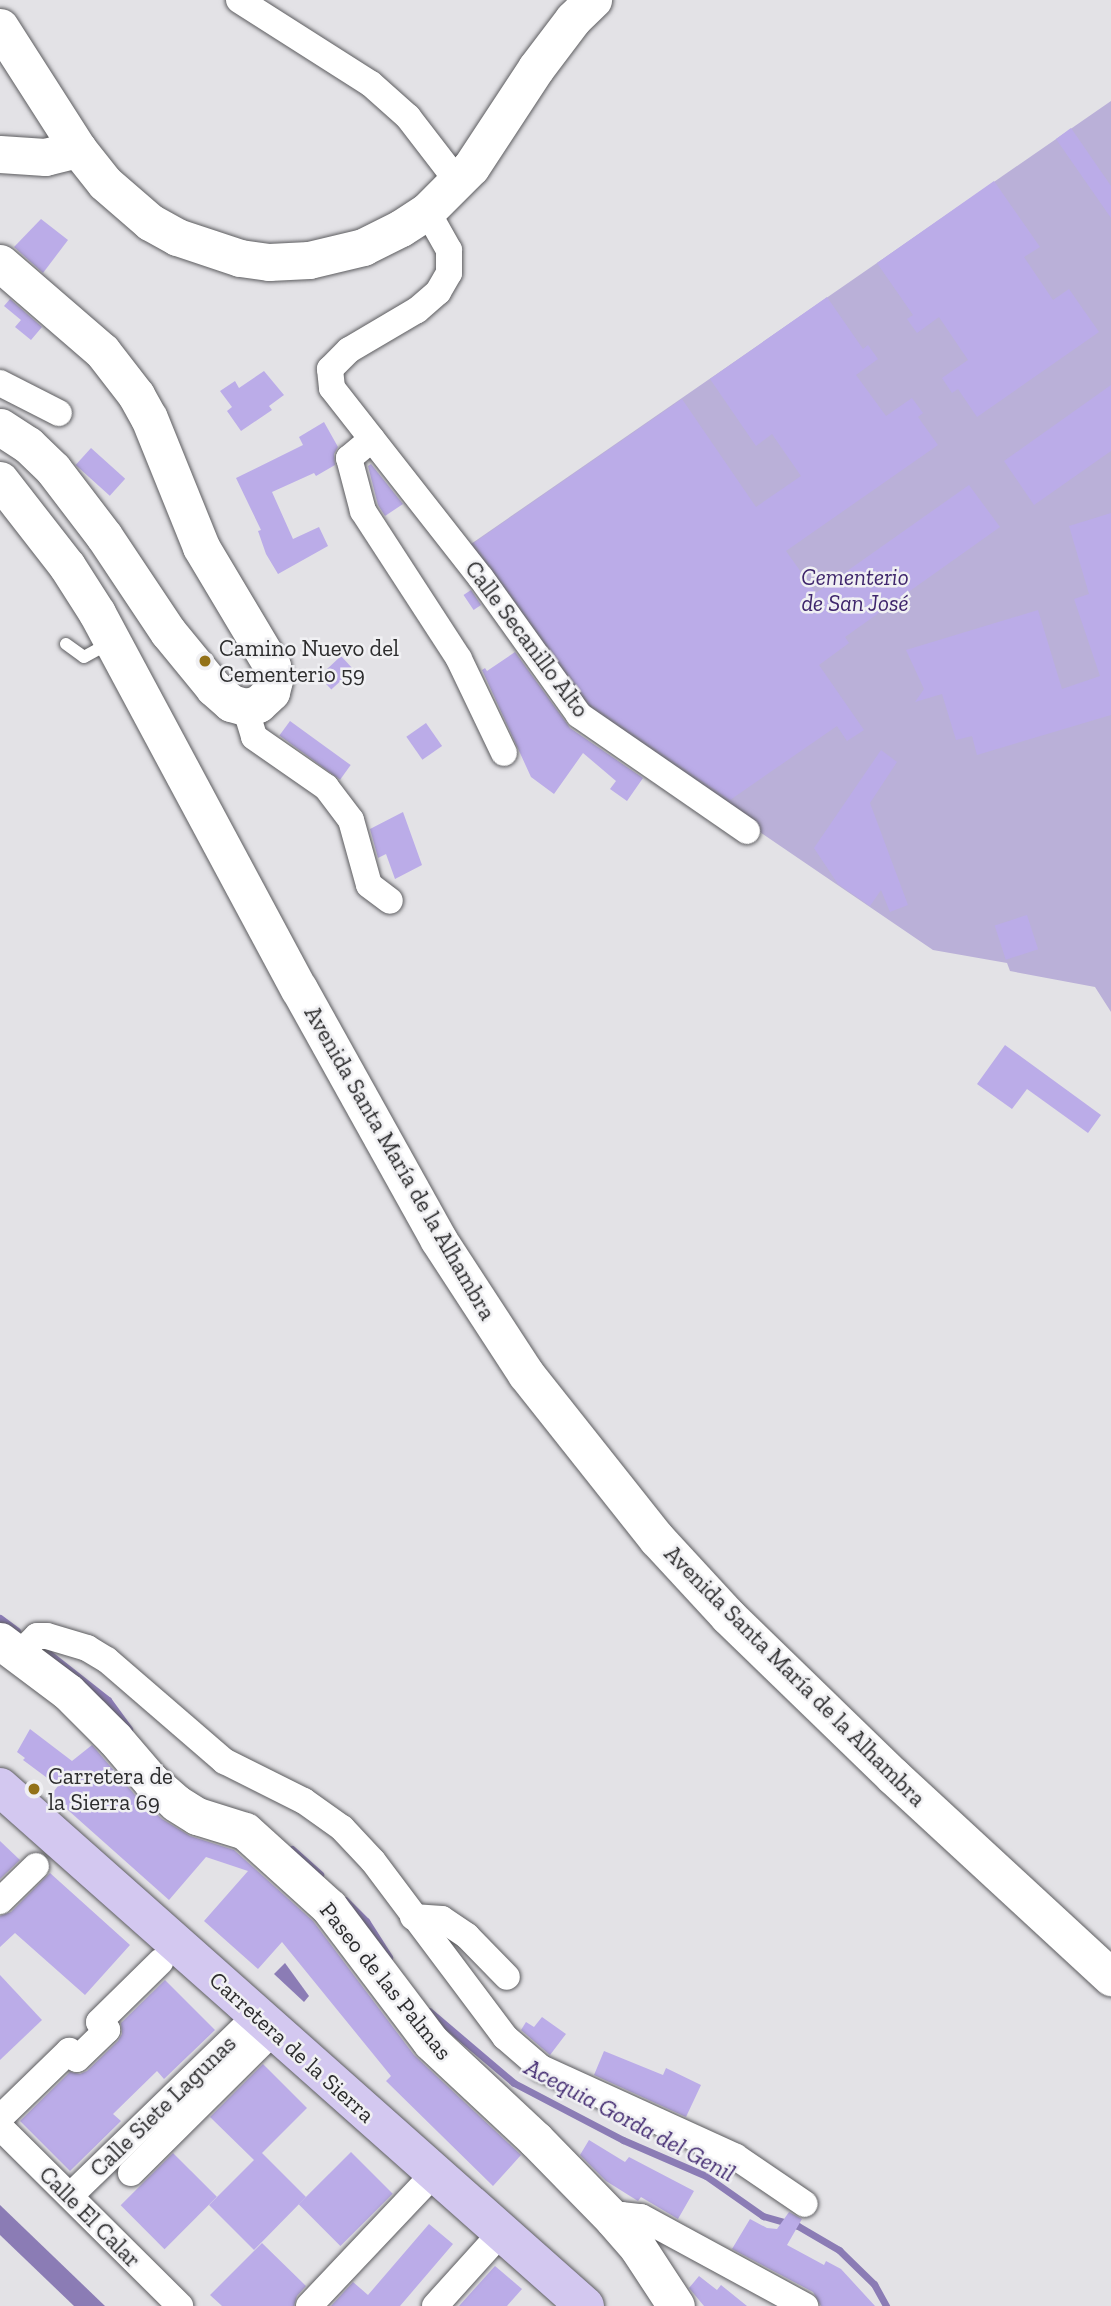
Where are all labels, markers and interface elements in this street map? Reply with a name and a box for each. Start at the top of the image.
street label: Calle Secanillo Alto [459,555,595,723]
park label: Cementerio de San José [801,563,909,617]
place label: Camino Nuevo del Cementerio 59 [219,634,399,688]
marker: Camino Nuevo del Cementerio 59 [197,653,213,669]
street label: Avenida Santa María de la Alhambra [298,1001,502,1325]
street label: Avenida Santa María de la Alhambra [658,1539,932,1813]
place label: Carretera de la Sierra 69 [48,1762,173,1816]
marker: Carretera de la Sierra 69 [26,1781,42,1797]
street label: Paseo de las Palmas [314,1897,458,2065]
street label: Carretera de la Sierra [204,1966,380,2128]
street label: Calle Siete Lagunas [84,2029,242,2183]
water label: Acequia Gorda del Genil [520,2052,740,2188]
street label: Calle El Calar [34,2161,146,2273]

